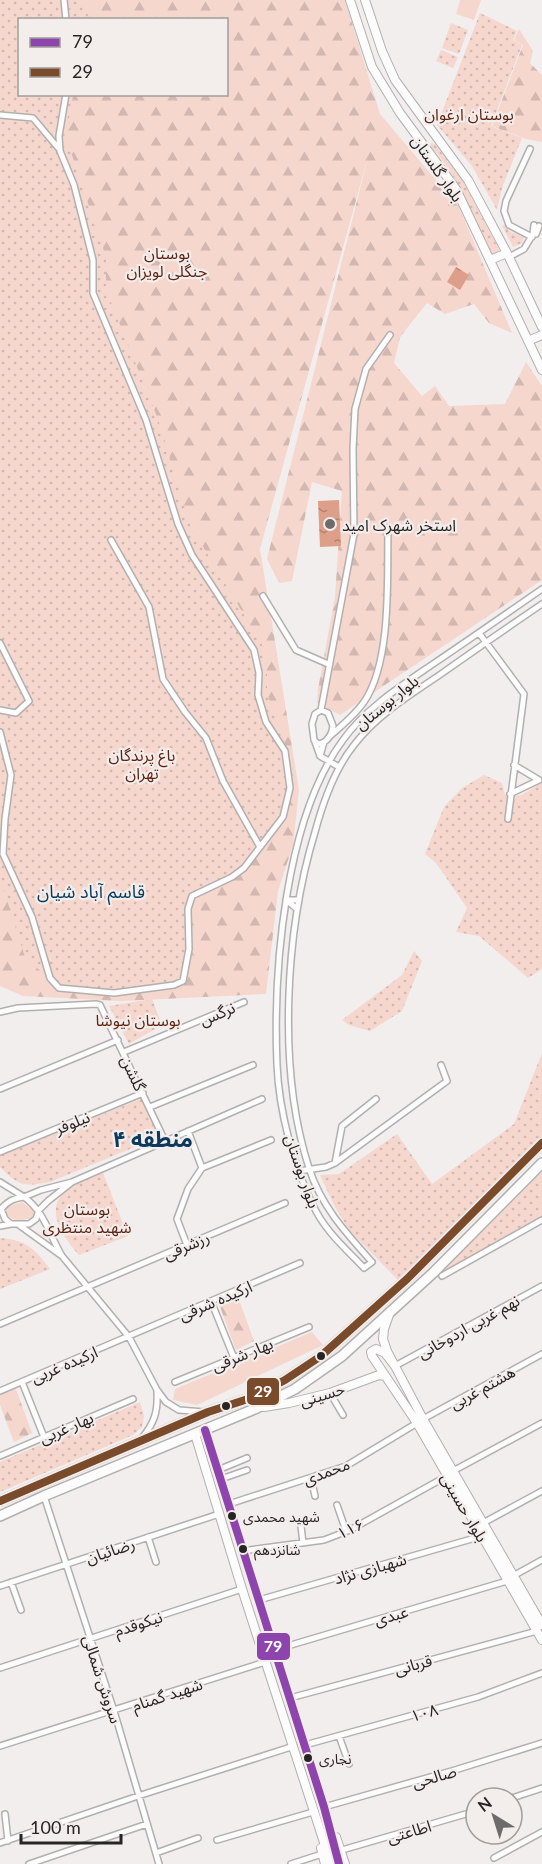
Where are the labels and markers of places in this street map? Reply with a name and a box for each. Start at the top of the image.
place label: استخر شهرک امید [342,515,456,535]
marker: استخر شهرک امید [323,517,337,531]
unlabelled marker [315,1350,327,1362]
unlabelled marker [220,1400,232,1412]
place label: شهید محمدی [243,1508,320,1526]
marker: شهید محمدی [226,1510,238,1522]
place label: شانزدهم [254,1541,301,1561]
marker: شانزدهم [237,1543,249,1555]
place label: نجاری [319,1750,352,1768]
marker: نجاری [302,1752,314,1764]

